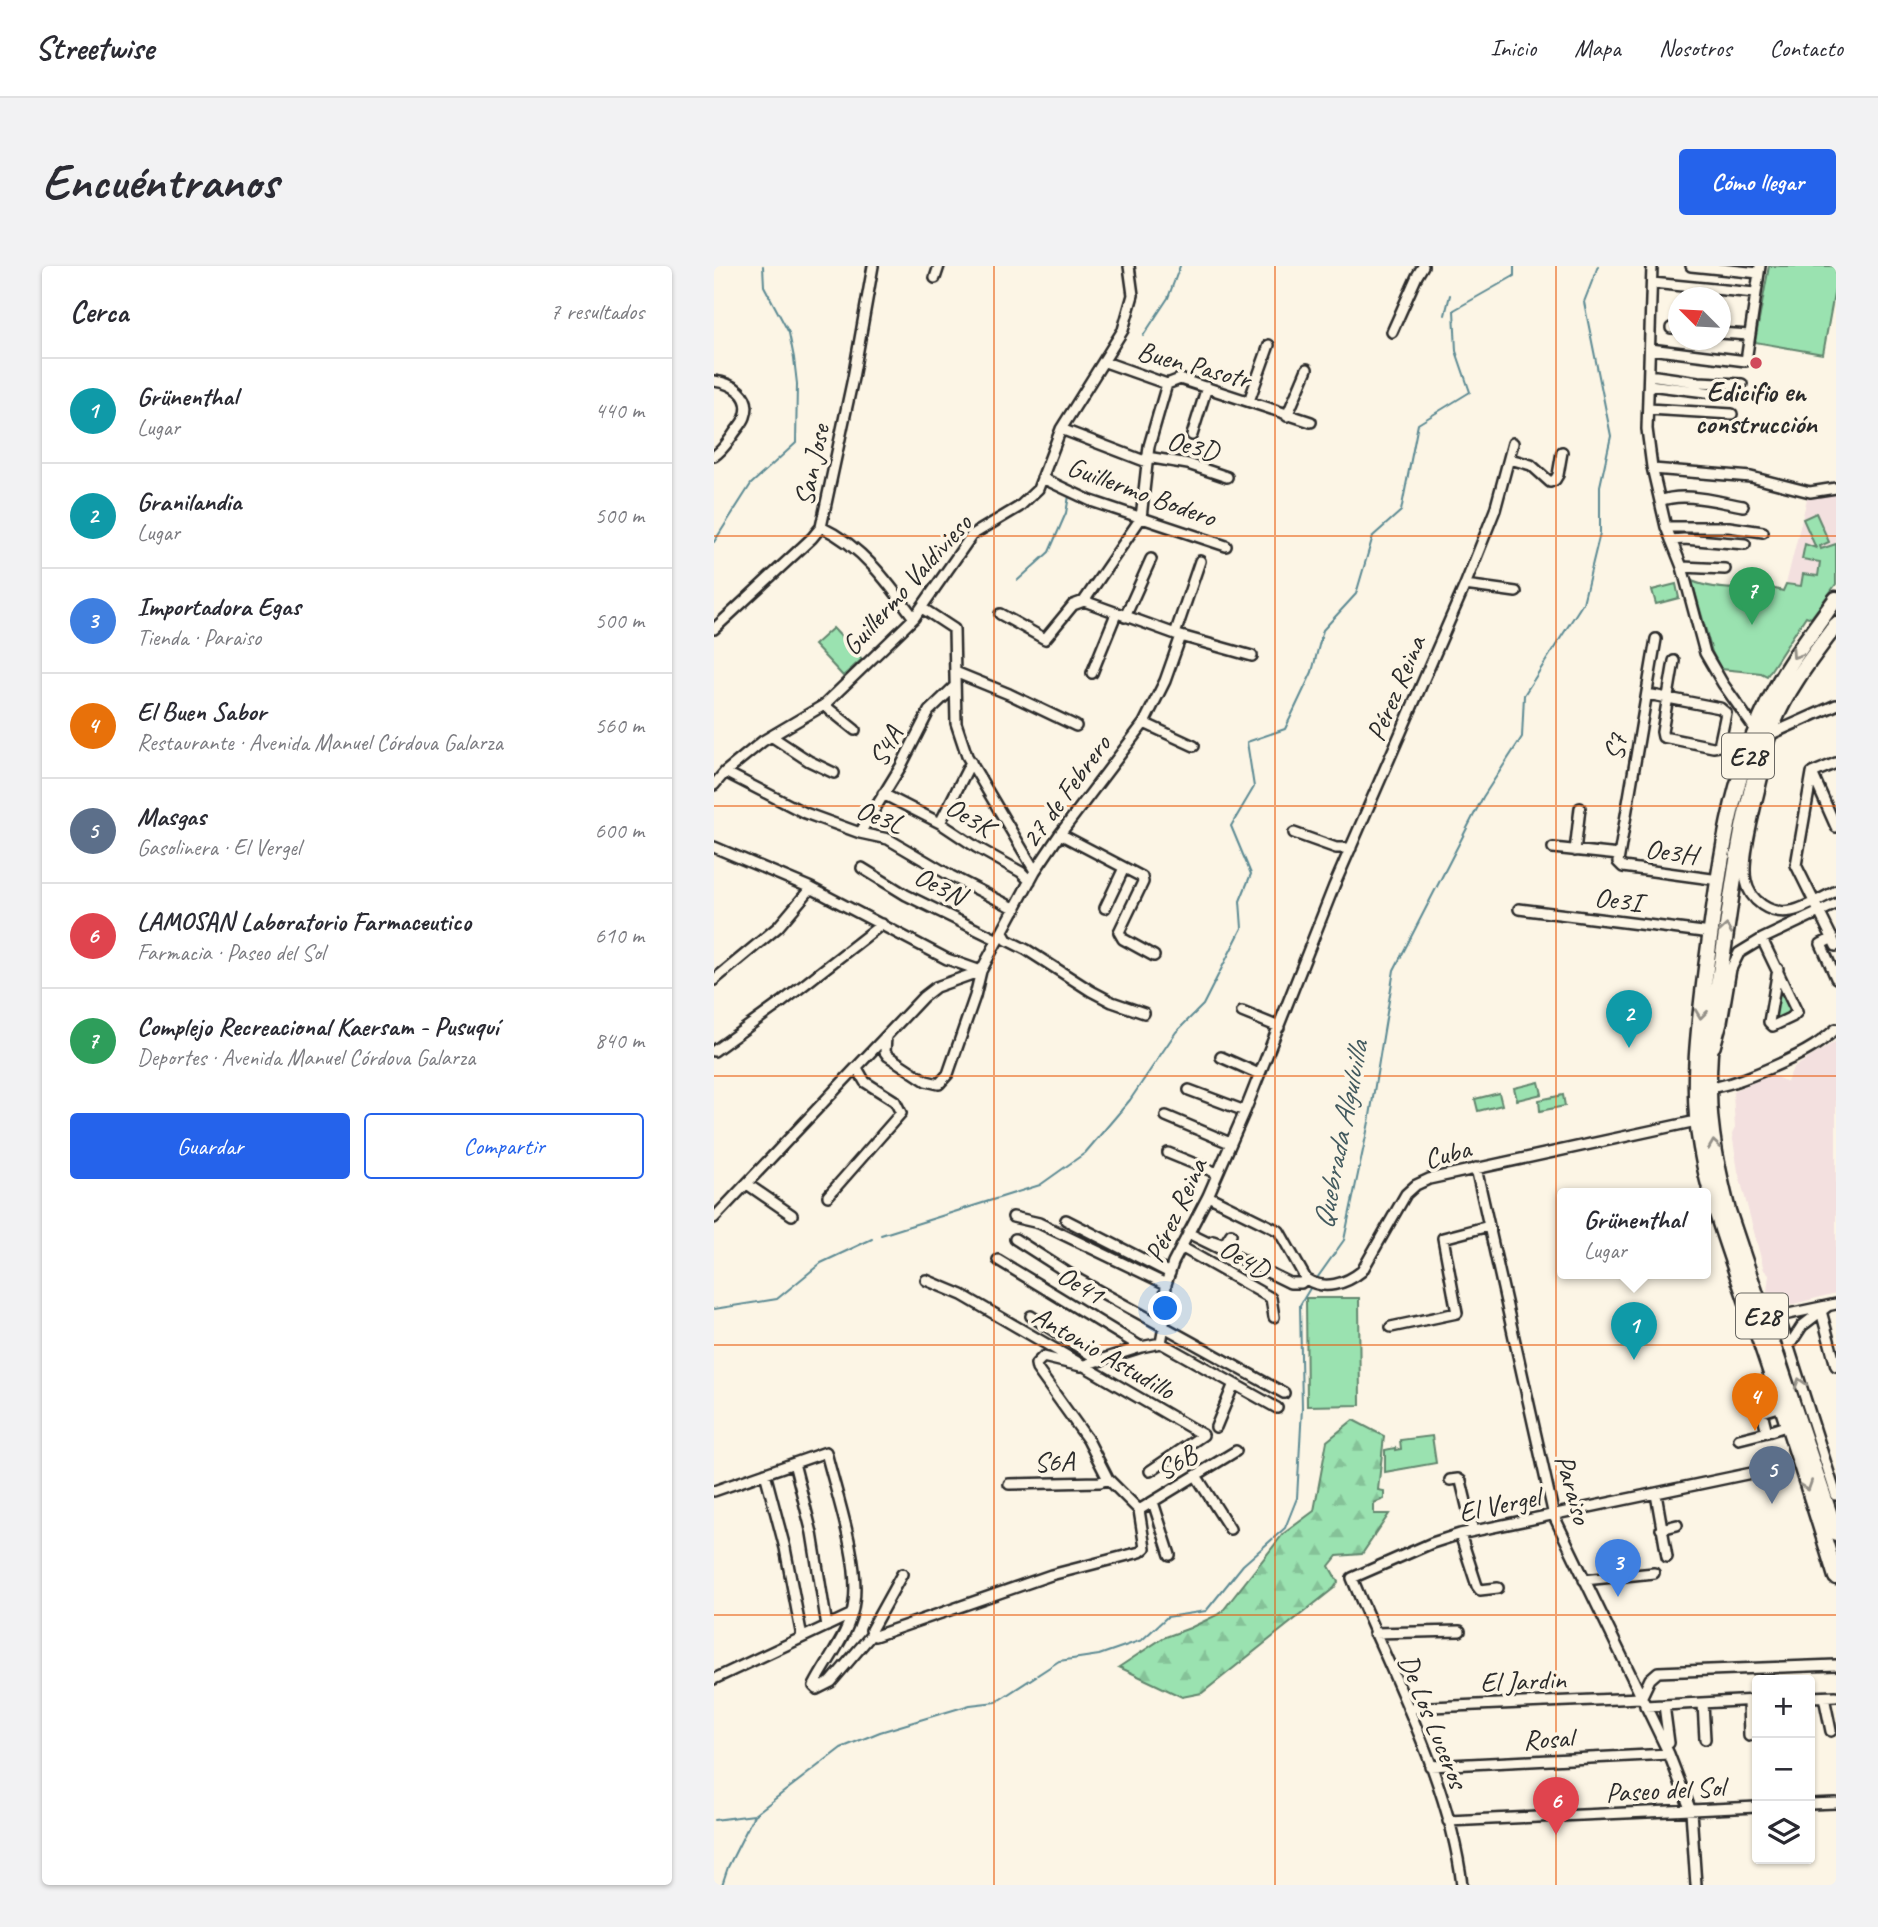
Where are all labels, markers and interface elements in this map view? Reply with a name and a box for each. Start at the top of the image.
text: Streetwise [35,27,154,69]
text: Inicio [1490,33,1536,63]
text: Mapa [1574,33,1621,63]
text: Nosotros [1659,33,1731,63]
text: Contacto [1769,33,1843,63]
button: Cómo llegar [1679,149,1836,215]
text: Encuéntranos [42,151,278,213]
north arrow [1668,287,1731,350]
text: Cerca [70,293,128,331]
text: 7 resultados [550,297,644,326]
street label: Buen Pasotr [1134,333,1257,397]
marker: Edicifio en construcción [1748,355,1764,371]
place label: Edicifio en construcción [1695,374,1818,441]
text: Grünenthal [137,380,238,413]
text: 1 [88,396,98,425]
text: 440 m [595,396,644,425]
text: Lugar [137,413,180,442]
street label: San Jose [786,419,838,509]
street label: Oe3D [1164,422,1225,469]
street label: Guillermo Bodero [1063,448,1223,535]
text: Granilandia [137,485,241,518]
text: 2 [88,501,98,530]
text: 500 m [595,501,644,530]
street label: Guillermo Valdivieso [834,505,981,662]
text: Lugar [137,518,180,547]
pin: 7 [1729,567,1775,625]
text: Importadora Egas [137,590,301,623]
text: 3 [88,606,98,635]
text: 500 m [595,606,644,635]
text: Tienda · Paraiso [137,623,261,652]
street label: Pérez Reina [1358,629,1434,746]
one-way arrow [1792,646,1804,659]
text: El Buen Sabor [137,695,266,728]
text: 4 [88,711,98,740]
text: 560 m [595,711,644,740]
street label: S4A [860,718,911,772]
street label: 27 de Febrero [1013,726,1119,855]
text: Restaurante · Avenida Manuel Córdova Galarza [137,728,503,757]
street label: S7 [1596,730,1635,763]
road number: E28 [1722,734,1774,778]
street label: Oe3K [939,789,1005,847]
street label: Oe3L [851,792,909,842]
text: Masgas [137,800,206,833]
text: 5 [88,816,98,845]
text: 600 m [595,816,644,845]
street label: Oe3H [1643,831,1703,873]
text: Gasolinera · El Vergel [137,833,301,862]
street label: Oe3N [908,858,975,915]
street label: Oe3I [1593,879,1649,920]
text: LAMOSAN Laboratorio Farmaceutico [137,905,471,938]
text: 6 [88,921,98,950]
text: 610 m [595,921,644,950]
one-way arrow [1719,923,1734,935]
text: Farmacia · Paseo del Sol [137,938,325,967]
pin: 2 [1606,990,1652,1048]
one-way arrow [1693,1008,1708,1020]
text: Complejo Recreacional Kaersam - Pusuquí [137,1010,498,1043]
text: 7 [88,1026,98,1055]
text: 840 m [595,1026,644,1055]
water label: Quebrada Alguluilla [1303,1035,1377,1232]
text: Deportes · Avenida Manuel Córdova Galarza [137,1043,475,1072]
button: Guardar [70,1113,350,1179]
button: Compartir [364,1113,644,1179]
street label: Cuba [1420,1130,1476,1176]
one-way arrow [1706,1139,1721,1151]
street label: Pérez Reina [1136,1151,1215,1268]
popup [1557,1188,1711,1279]
text: Grünenthal [1584,1203,1684,1236]
street label: Oe4D [1214,1230,1278,1288]
text: Lugar [1584,1236,1627,1265]
street label: Oe41 [1051,1257,1112,1313]
your location [1148,1291,1182,1325]
road number: E28 [1736,1294,1788,1338]
street label: Antonio Astudillo [1026,1298,1183,1408]
pin: 1 [1611,1302,1657,1360]
pin: 4 [1732,1373,1778,1431]
one-way arrow [1793,1377,1808,1389]
street label: S6B [1150,1436,1205,1488]
street label: S6A [1033,1443,1077,1480]
pin: 5 [1749,1446,1795,1504]
street label: Paraiso [1547,1451,1601,1530]
street label: El Vergel [1455,1478,1548,1530]
one-way arrow [1799,1480,1813,1492]
pin: 3 [1595,1539,1641,1597]
street label: De Los Luceros [1391,1649,1477,1795]
street label: El Jardin [1480,1661,1568,1699]
map controls [1752,1675,1815,1864]
button: + [1752,1675,1815,1738]
street label: Rosal [1522,1719,1579,1757]
button: − [1752,1738,1815,1801]
street label: Paseo del Sol [1605,1769,1731,1810]
pin: 6 [1533,1777,1579,1835]
button: layers [1752,1801,1815,1864]

